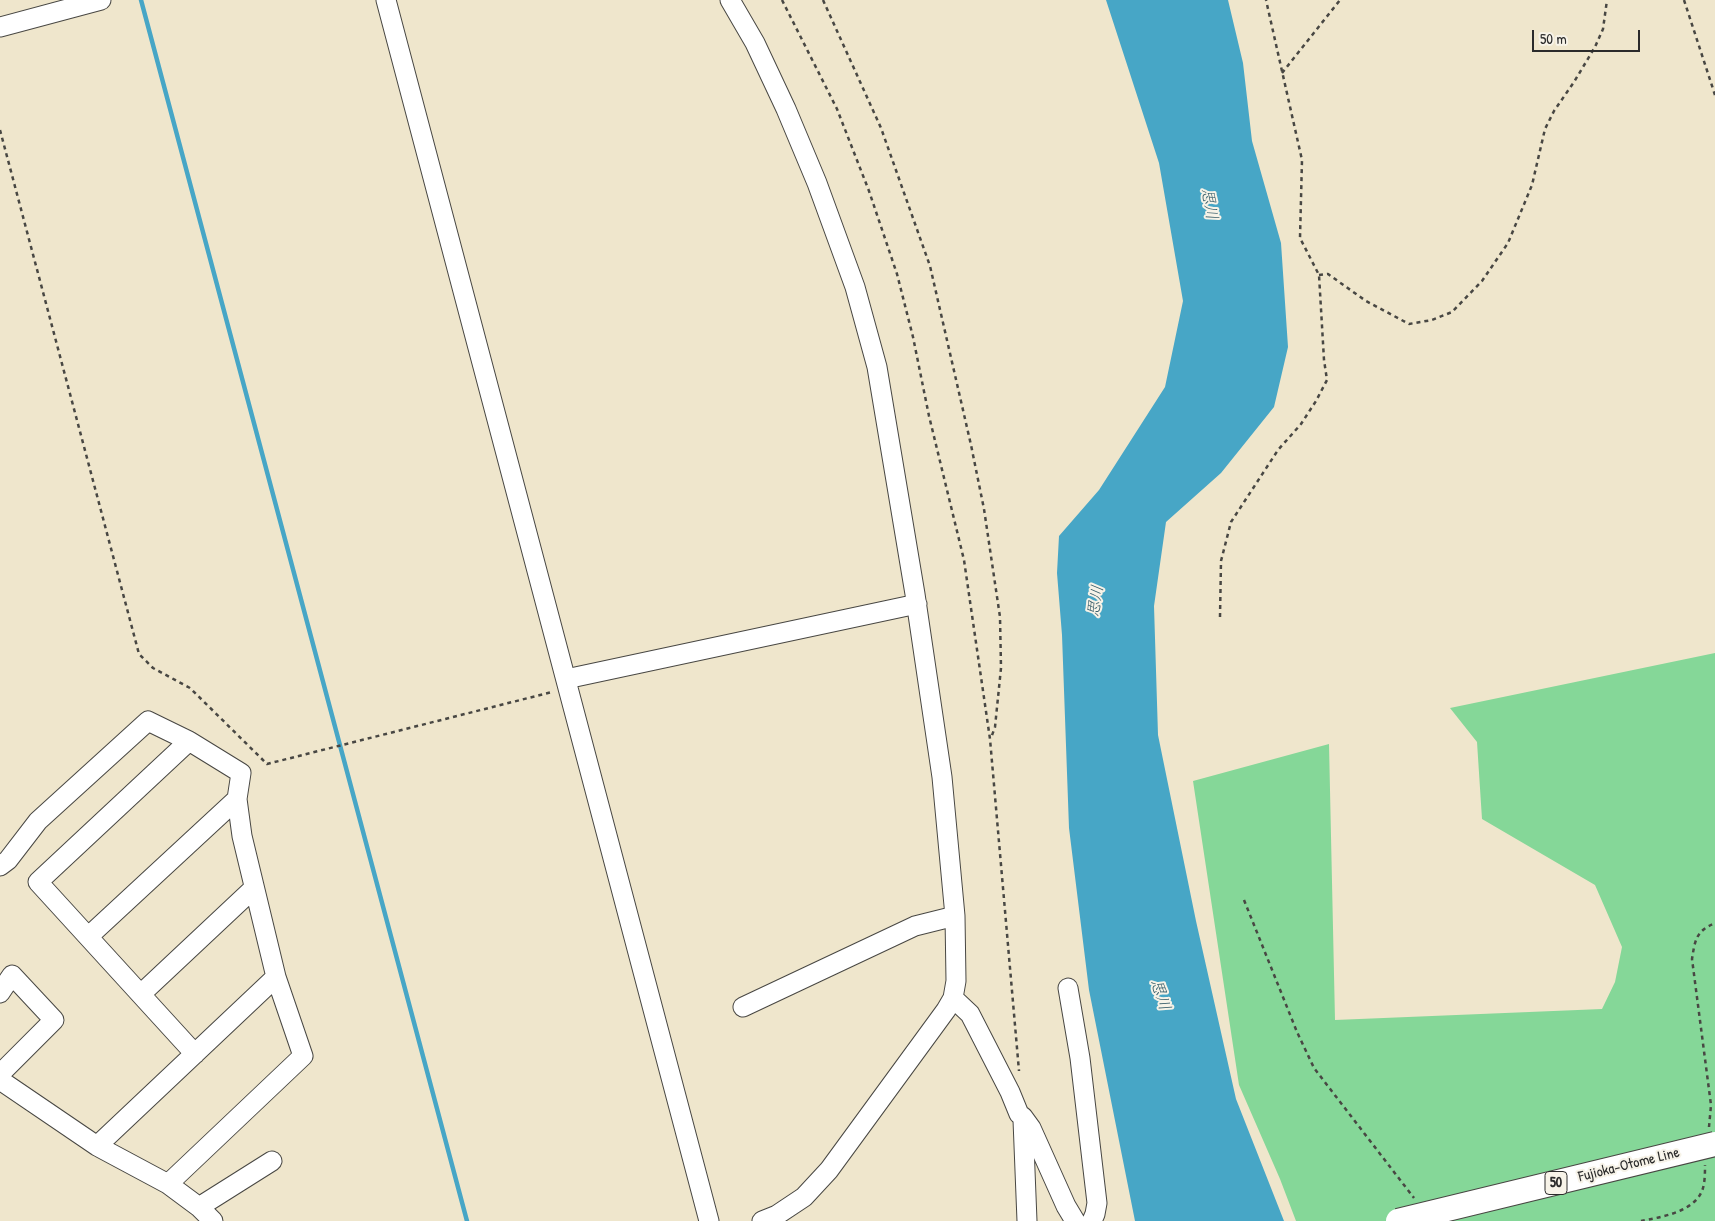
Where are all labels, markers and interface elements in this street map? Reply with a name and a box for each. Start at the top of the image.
scale bar [1535,20,1642,52]
text: 50 m [1540,28,1567,49]
water label: 思川 [1197,187,1221,221]
water label: 思川 [1084,584,1108,618]
water label: 思川 [1146,977,1174,1013]
street label: Fujioka-Otome Line [1577,1144,1681,1186]
road number: 50 [1545,1172,1567,1194]

